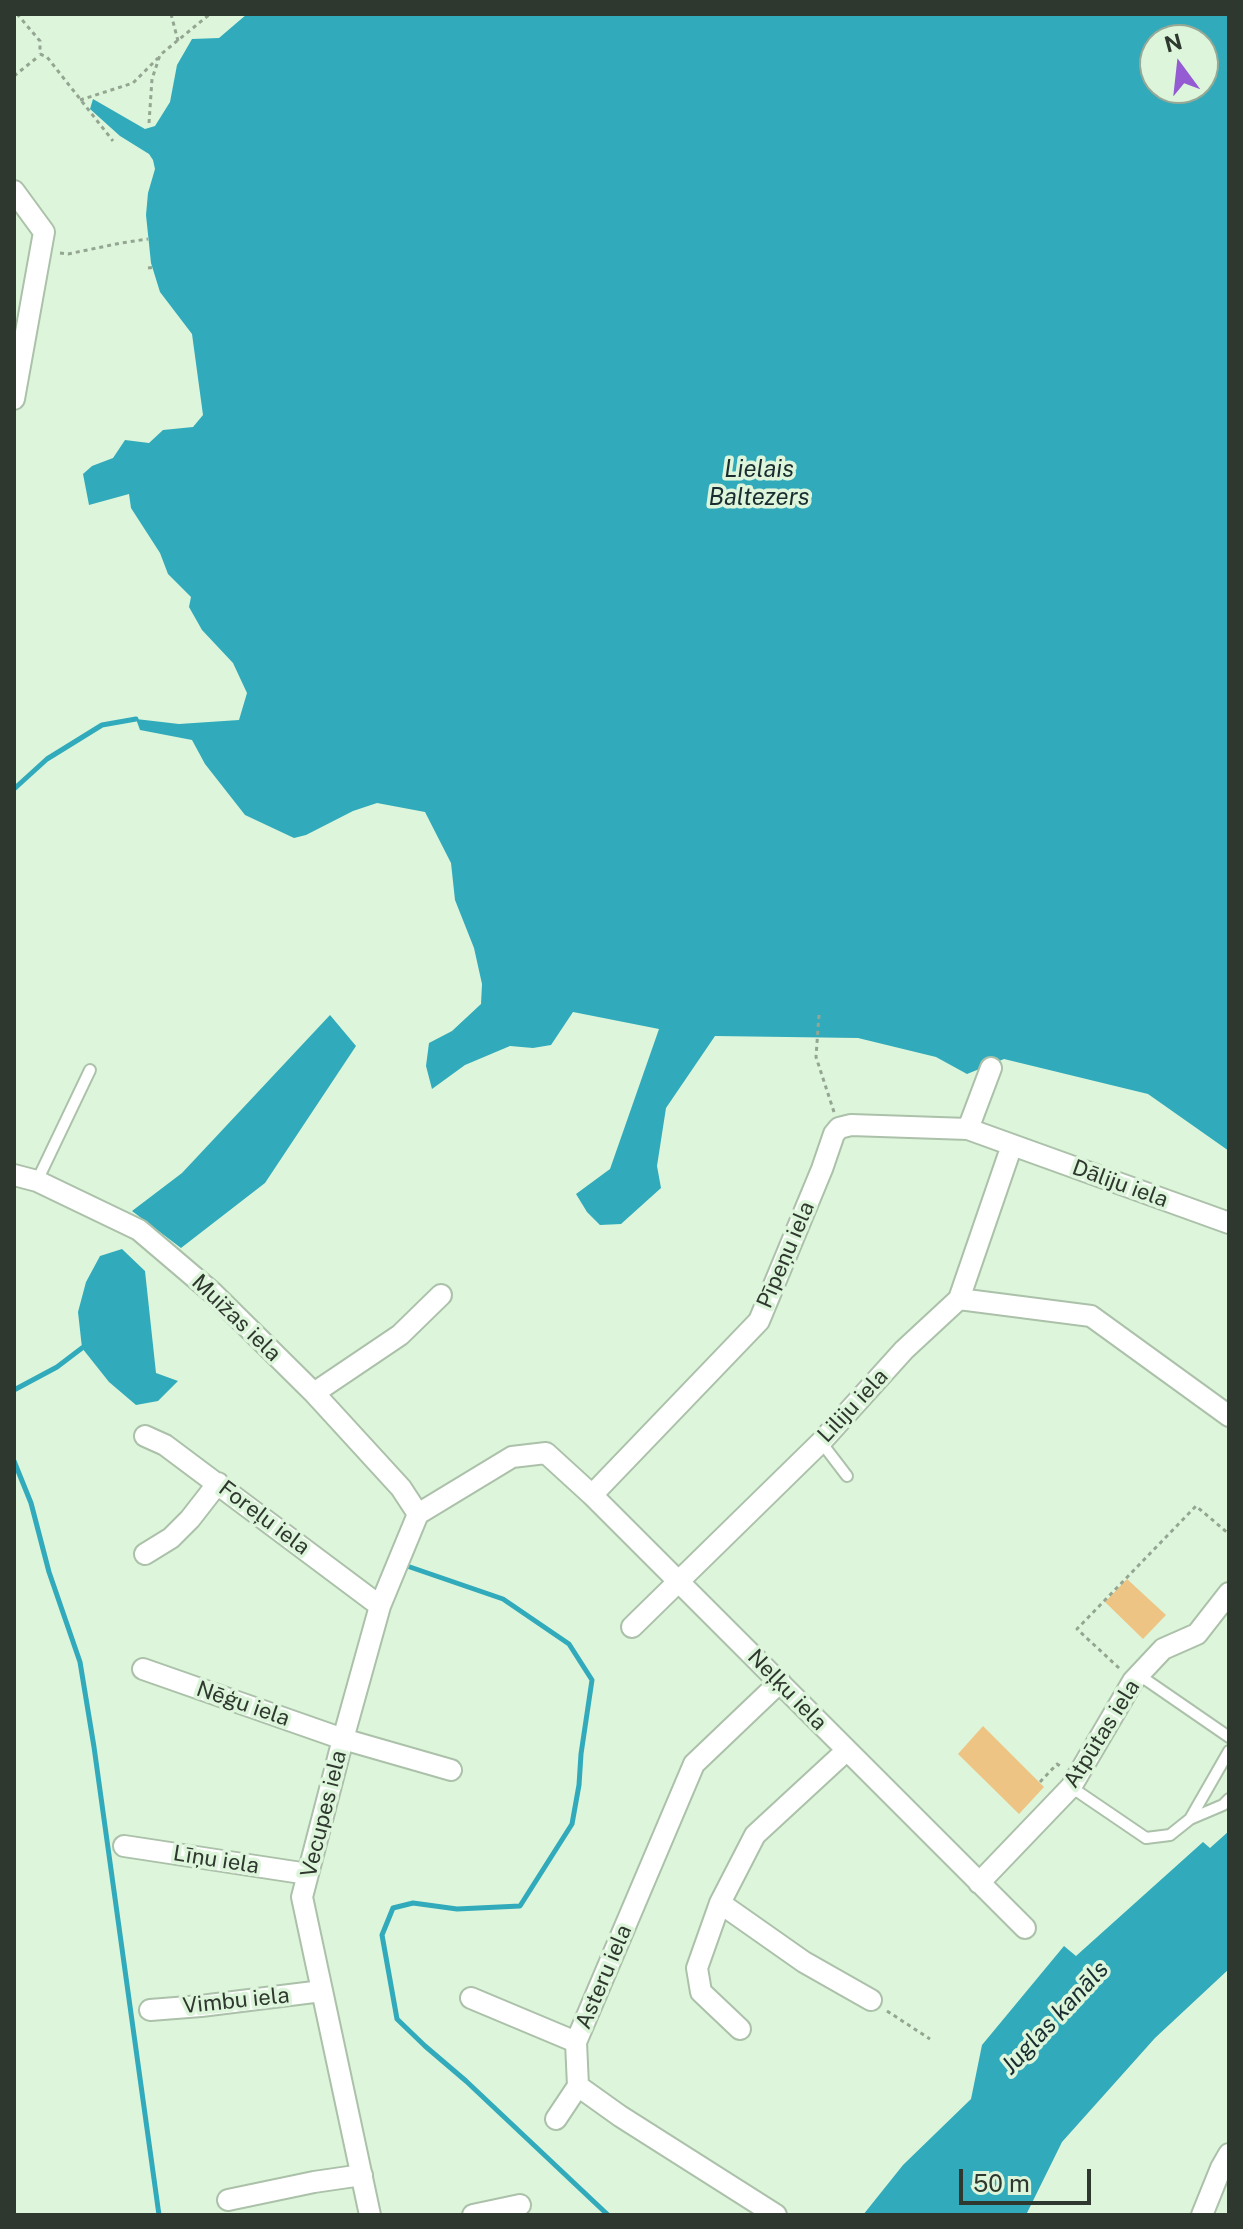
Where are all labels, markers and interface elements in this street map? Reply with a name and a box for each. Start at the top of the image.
north arrow [1139,24,1219,104]
text: N [1162,28,1185,58]
water label: Lielais Baltezers [709,456,809,512]
street label: Dāliju iela [1069,1155,1171,1213]
street label: Pīpeņu iela [752,1198,820,1312]
street label: Muižas iela [186,1269,286,1367]
street label: Liliju iela [812,1364,894,1448]
street label: Foreļu iela [213,1475,315,1561]
street label: Neļķu iela [742,1644,832,1736]
street label: Atpūtas iela [1058,1675,1146,1793]
street label: Nēģu iela [193,1676,293,1732]
street label: Vecupes iela [296,1748,352,1880]
street label: Līņu iela [171,1840,261,1880]
street label: Asteru iela [570,1921,638,2033]
water label: Juglas kanāls [995,1955,1115,2081]
street label: Vimbu iela [181,1982,291,2020]
scale bar [963,2153,1095,2203]
text: 50 m [973,2169,1030,2197]

